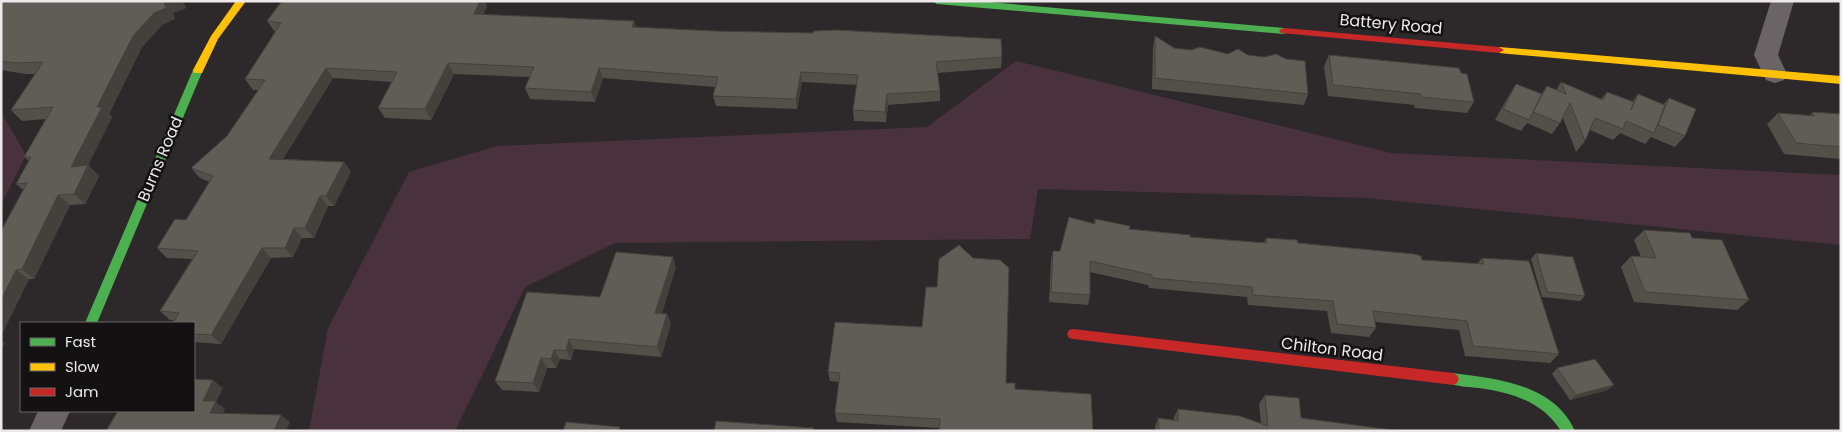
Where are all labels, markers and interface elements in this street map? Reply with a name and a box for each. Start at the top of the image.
street label: Battery Road [1339,8,1443,40]
street label: Burns Road [132,113,188,205]
legend [20,322,195,412]
text: Fast [65,331,96,352]
street label: Chilton Road [1280,331,1384,367]
text: Slow [65,356,100,377]
text: Jam [65,381,99,402]

